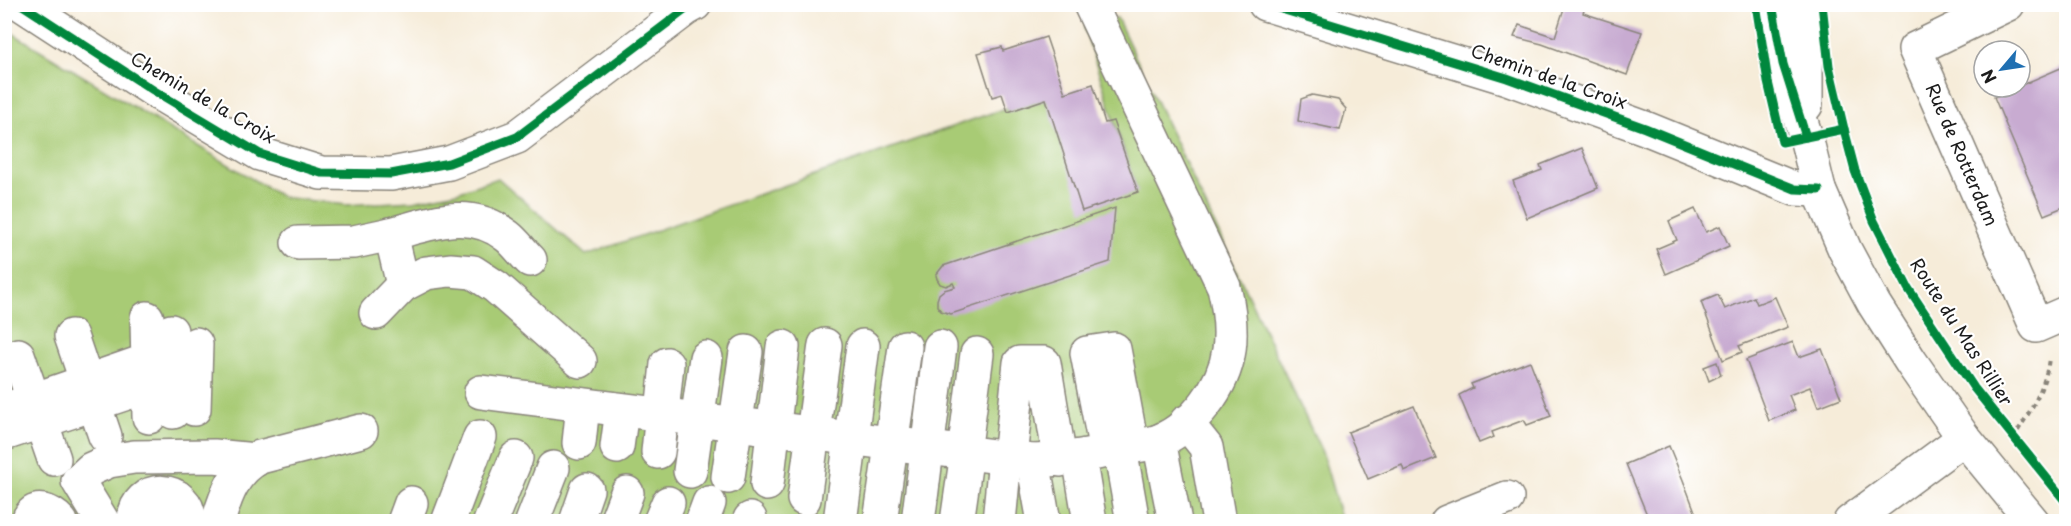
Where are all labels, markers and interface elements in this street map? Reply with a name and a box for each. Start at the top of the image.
street label: Chemin de la Croix [1468,36,1631,115]
north arrow [1972,39,2032,99]
street label: Chemin de la Croix [126,44,281,149]
text: N [1974,65,2002,88]
street label: Rue de Rotterdam [1920,79,2006,230]
street label: Route du Mas Rillier [1904,252,2021,411]

